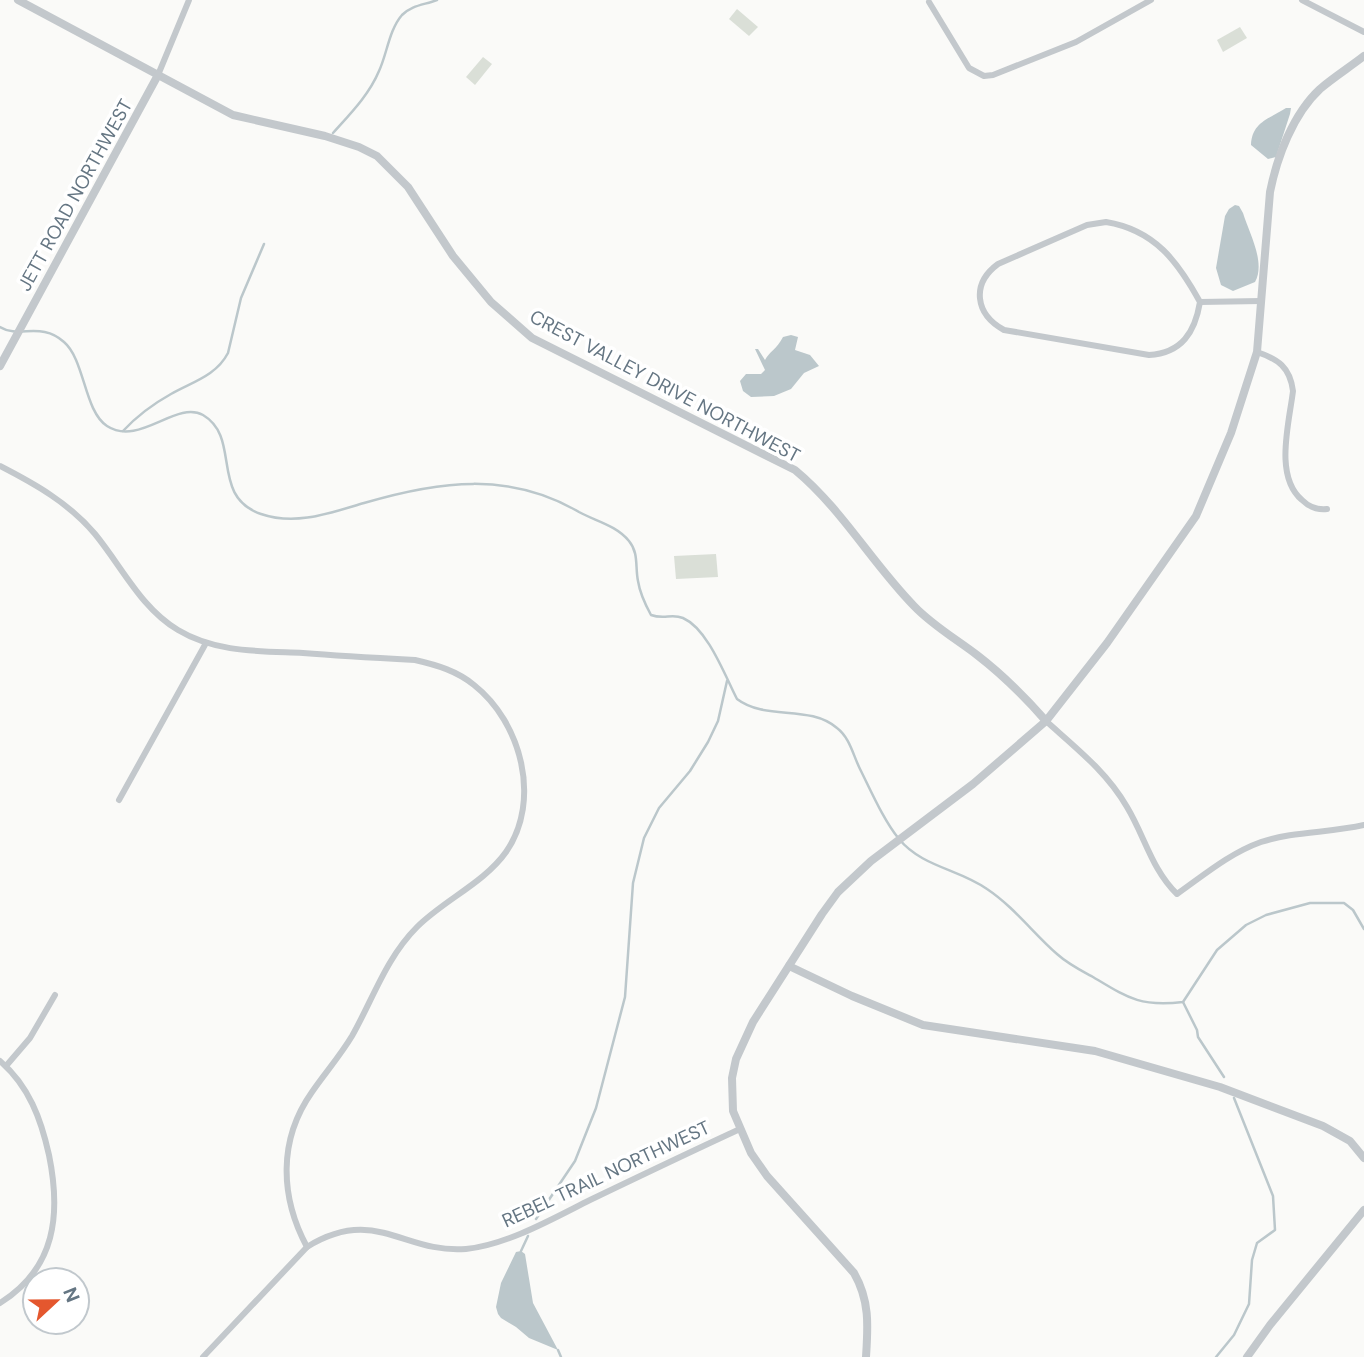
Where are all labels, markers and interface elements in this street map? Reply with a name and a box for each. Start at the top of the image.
street label: JETT ROAD NORTHWEST [12,94,138,295]
street label: CREST VALLEY DRIVE NORTHWEST [525,304,805,468]
street label: REBEL TRAIL NORTHWEST [498,1115,714,1233]
north arrow [21,1266,91,1336]
text: N [57,1284,85,1306]

